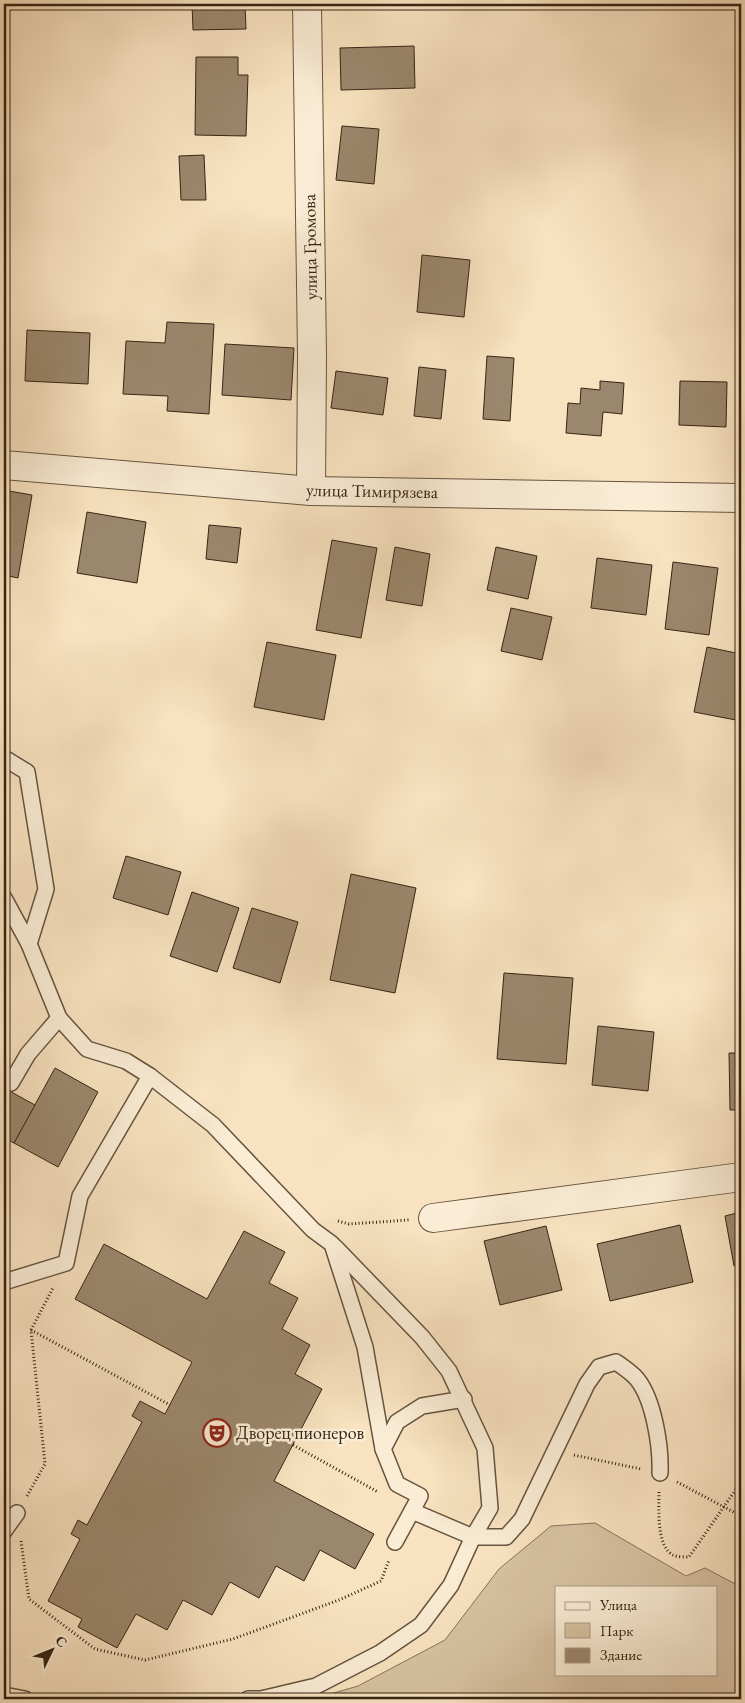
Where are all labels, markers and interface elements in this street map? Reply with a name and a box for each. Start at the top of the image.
street label: улица Громова [297,193,322,300]
street label: улица Тимирязева [306,478,439,503]
theatre icon: Дворец пионеров [202,1418,232,1448]
place label: Дворец пионеров [236,1421,365,1444]
legend [555,1586,718,1676]
text: Улица [599,1595,637,1614]
text: Парк [600,1621,633,1640]
north arrow [28,1626,78,1676]
text: С [52,1631,72,1651]
text: Здание [600,1645,642,1664]

